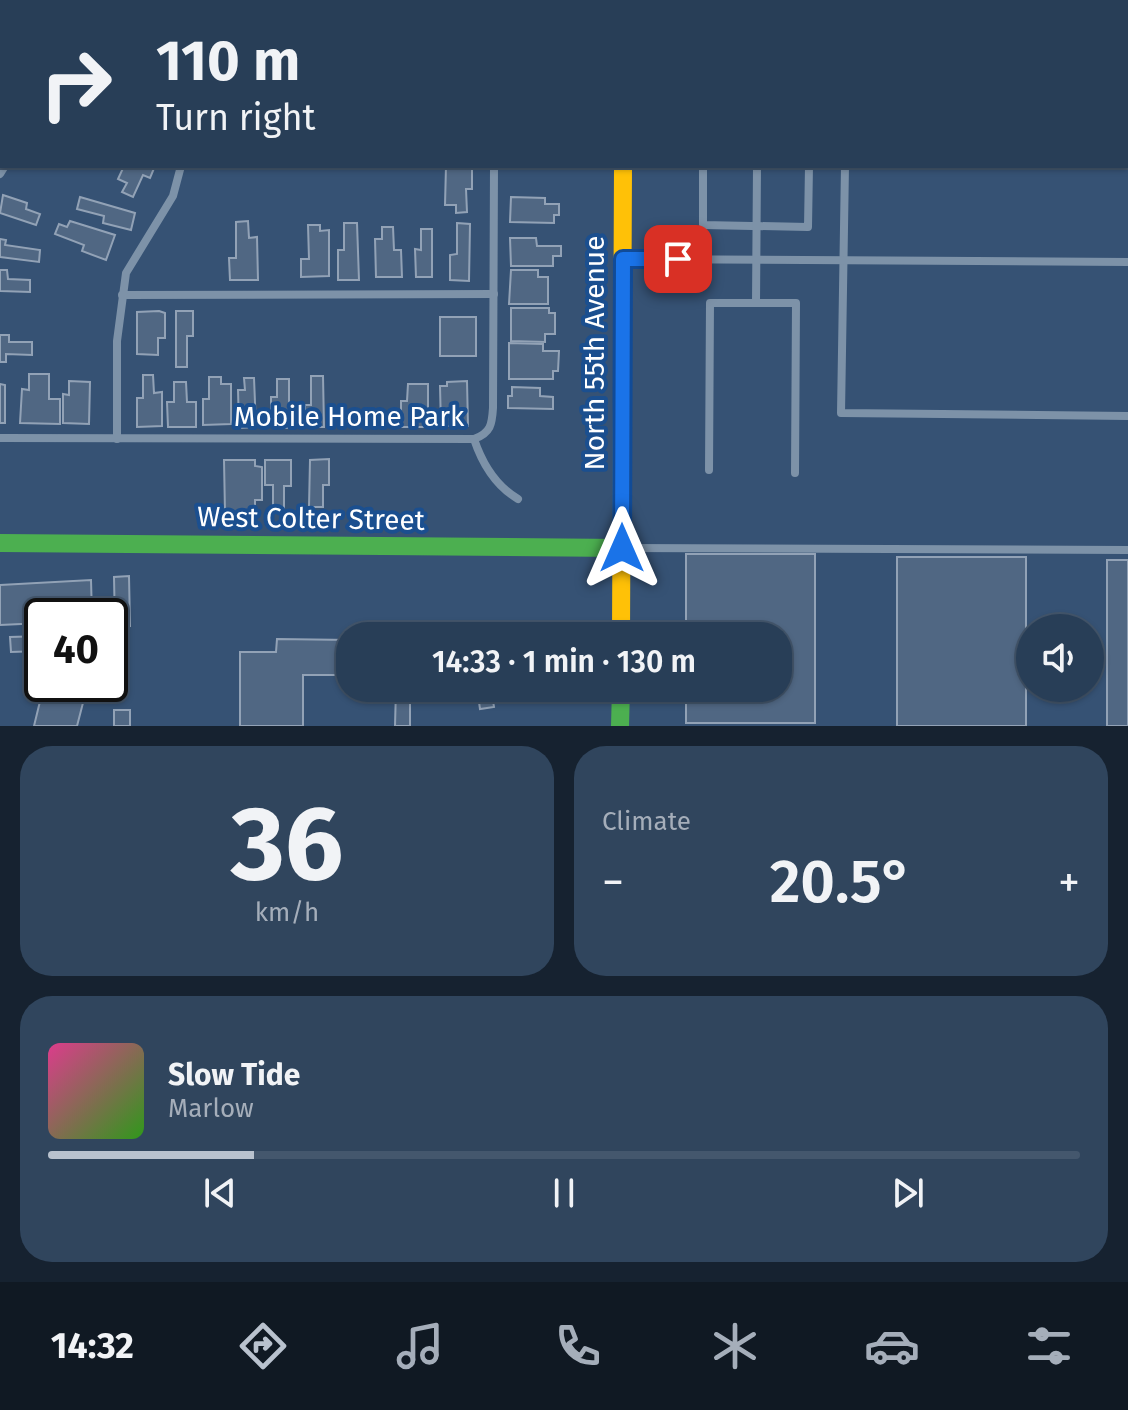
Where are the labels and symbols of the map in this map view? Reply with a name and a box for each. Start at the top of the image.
pin [644,225,712,293]
street label: North 55th Avenue [578,236,611,470]
street label: Mobile Home Park [234,400,465,433]
street label: West Colter Street [197,500,426,537]
position arrow [580,506,664,590]
speed limit sign: 40 [24,598,128,702]

